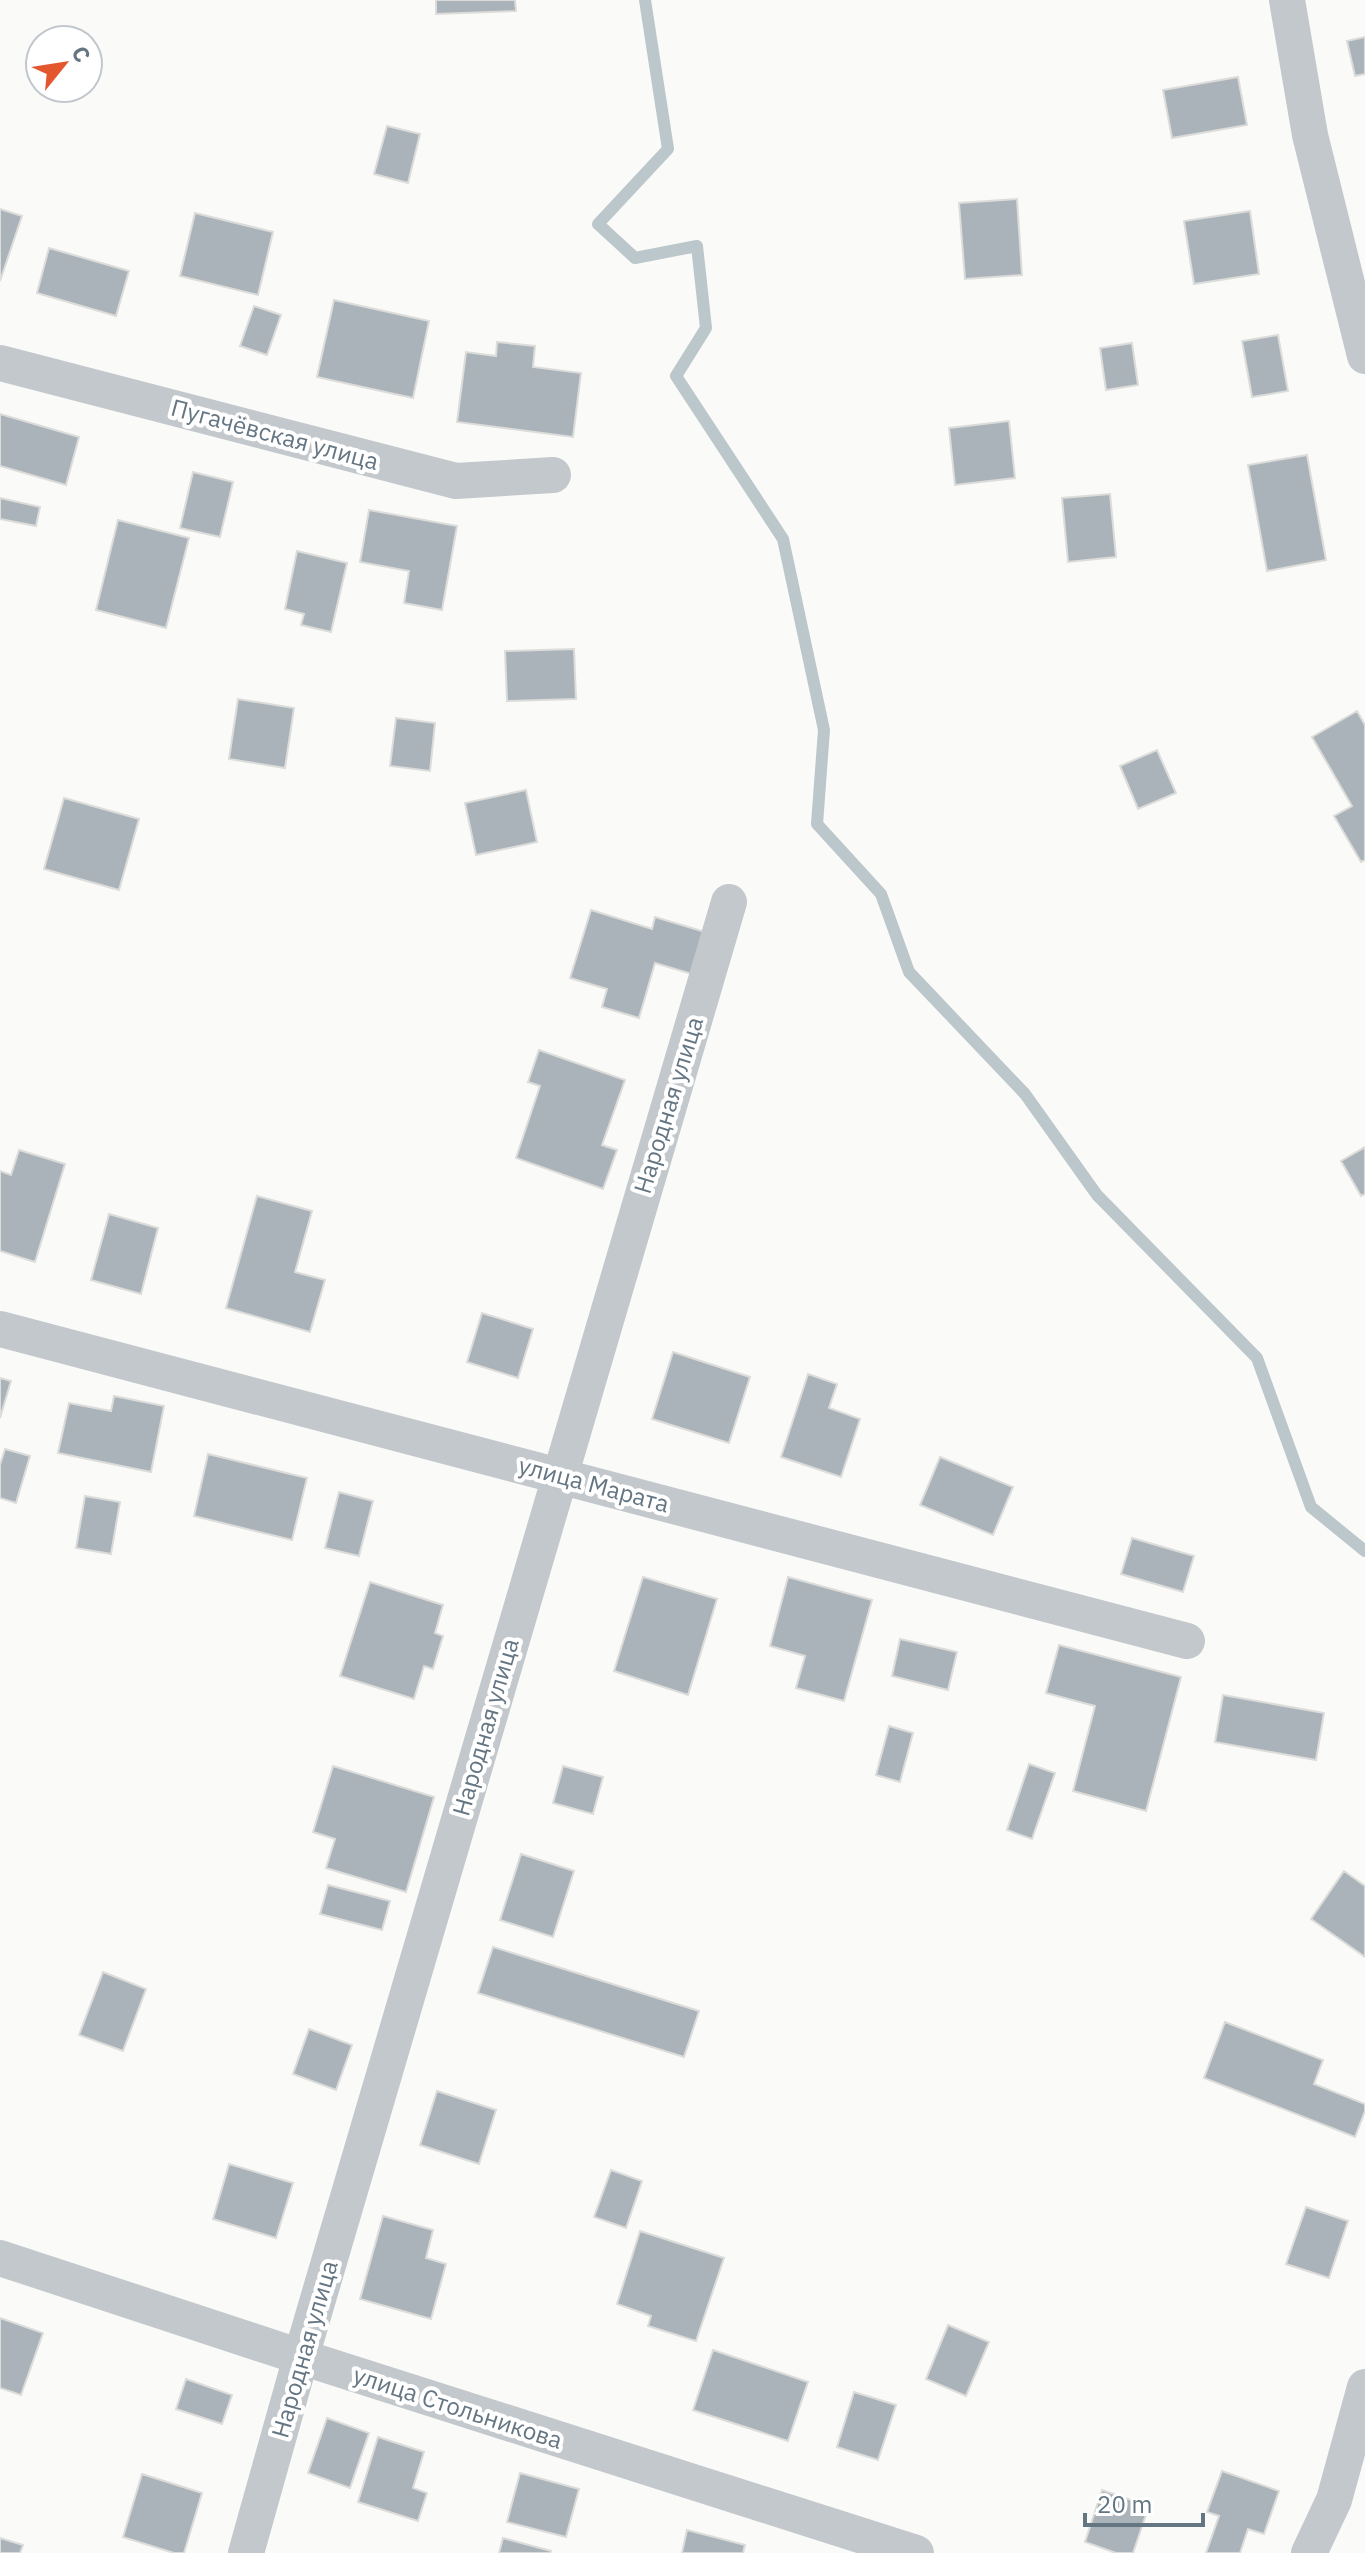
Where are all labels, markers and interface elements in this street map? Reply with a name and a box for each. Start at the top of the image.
north arrow [24,24,104,104]
text: С [66,40,98,67]
street label: Пугачёвская улица [168,391,382,477]
street label: Народная улица [626,1012,710,1197]
street label: улица Марата [515,1449,673,1520]
street label: Народная улица [444,1634,526,1820]
street label: Народная улица [263,2256,345,2442]
street label: улица Стольникова [349,2358,567,2456]
scale bar [1085,2477,1203,2527]
text: 20 m [1097,2488,1152,2520]

